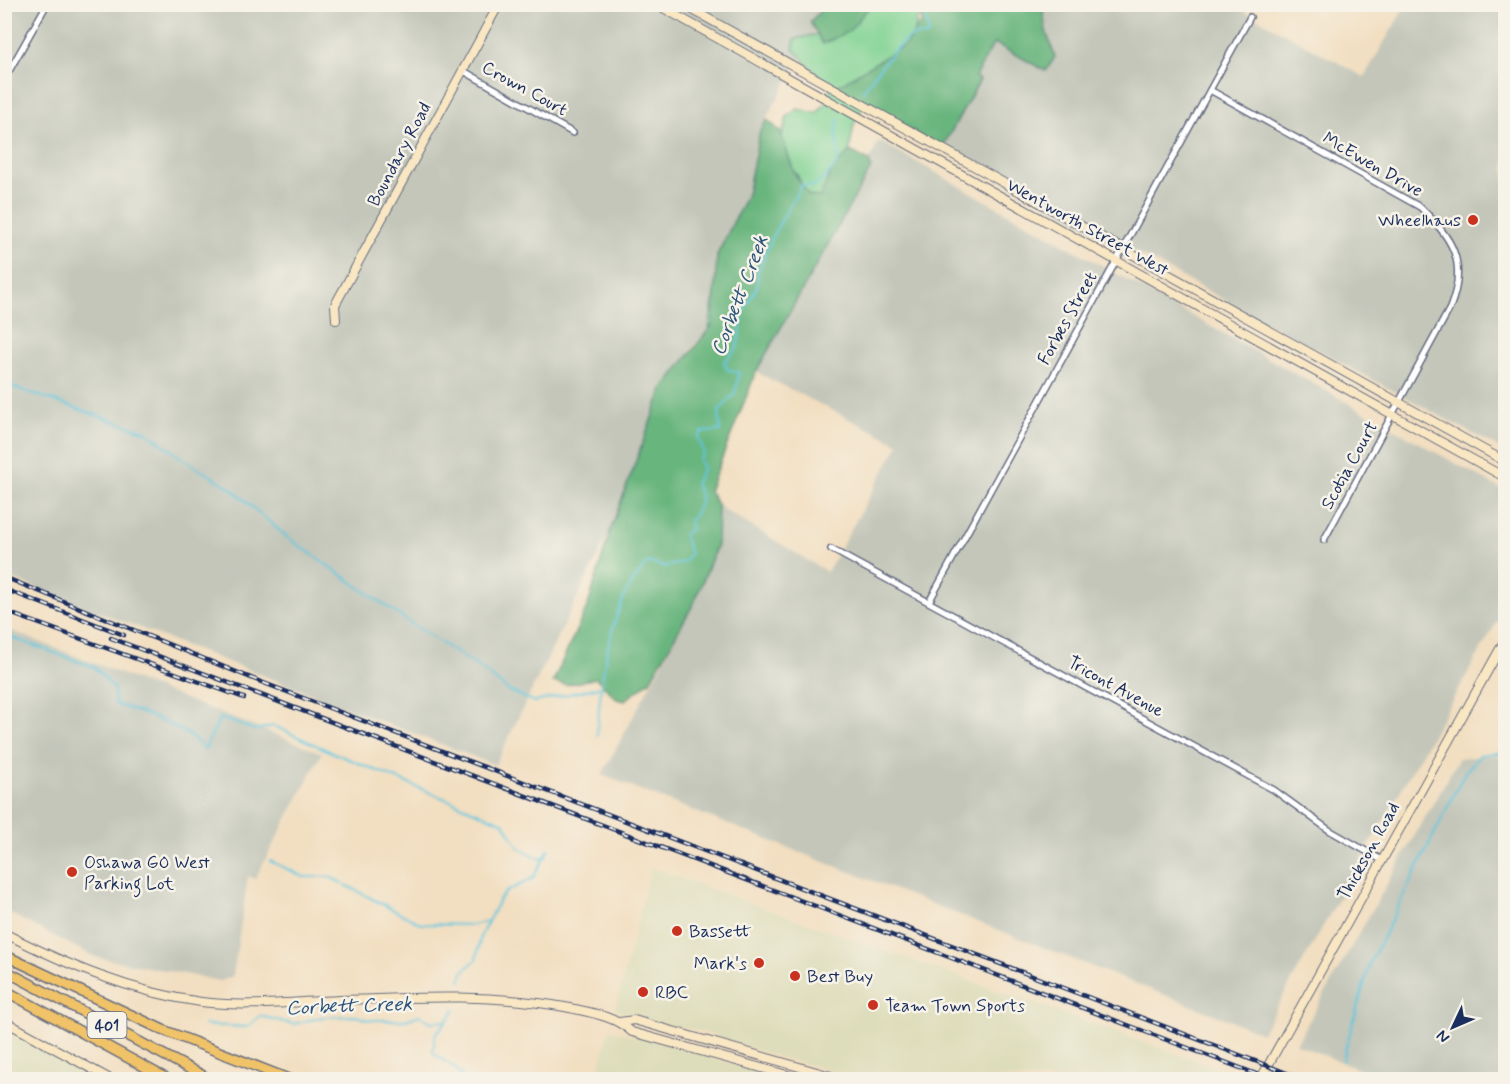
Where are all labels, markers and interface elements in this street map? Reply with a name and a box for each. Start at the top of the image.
street label: Crown Court [477,56,572,122]
street label: Boundary Road [362,98,437,211]
street label: McEwen Drive [1318,127,1427,203]
street label: Wentworth Street West [1002,173,1173,283]
place label: Wheelhaus [1378,209,1461,233]
marker: Wheelhaus [1466,213,1480,227]
water label: Corbett Creek [705,232,776,359]
street label: Forbes Street [1032,267,1104,369]
street label: Scotia Court [1316,417,1384,514]
street label: Tricont Avenue [1063,651,1168,723]
street label: Thickson Road [1332,798,1406,905]
place label: Oshawa GO West Parking Lot [84,851,211,898]
marker: Oshawa GO West Parking Lot [65,865,79,879]
place label: Bassett [689,920,752,944]
marker: Bassett [670,924,684,938]
place label: Mark's [694,952,747,976]
marker: Mark's [752,956,766,970]
place label: Best Buy [807,965,873,989]
marker: Best Buy [788,969,802,983]
place label: RBC [655,981,688,1005]
marker: RBC [636,985,650,999]
water label: Corbett Creek [285,991,413,1022]
place label: Team Town Sports [885,994,1025,1018]
north arrow [1423,997,1483,1057]
marker: Team Town Sports [866,998,880,1012]
road number: 401 [88,1012,126,1038]
text: N [1432,1025,1455,1048]

